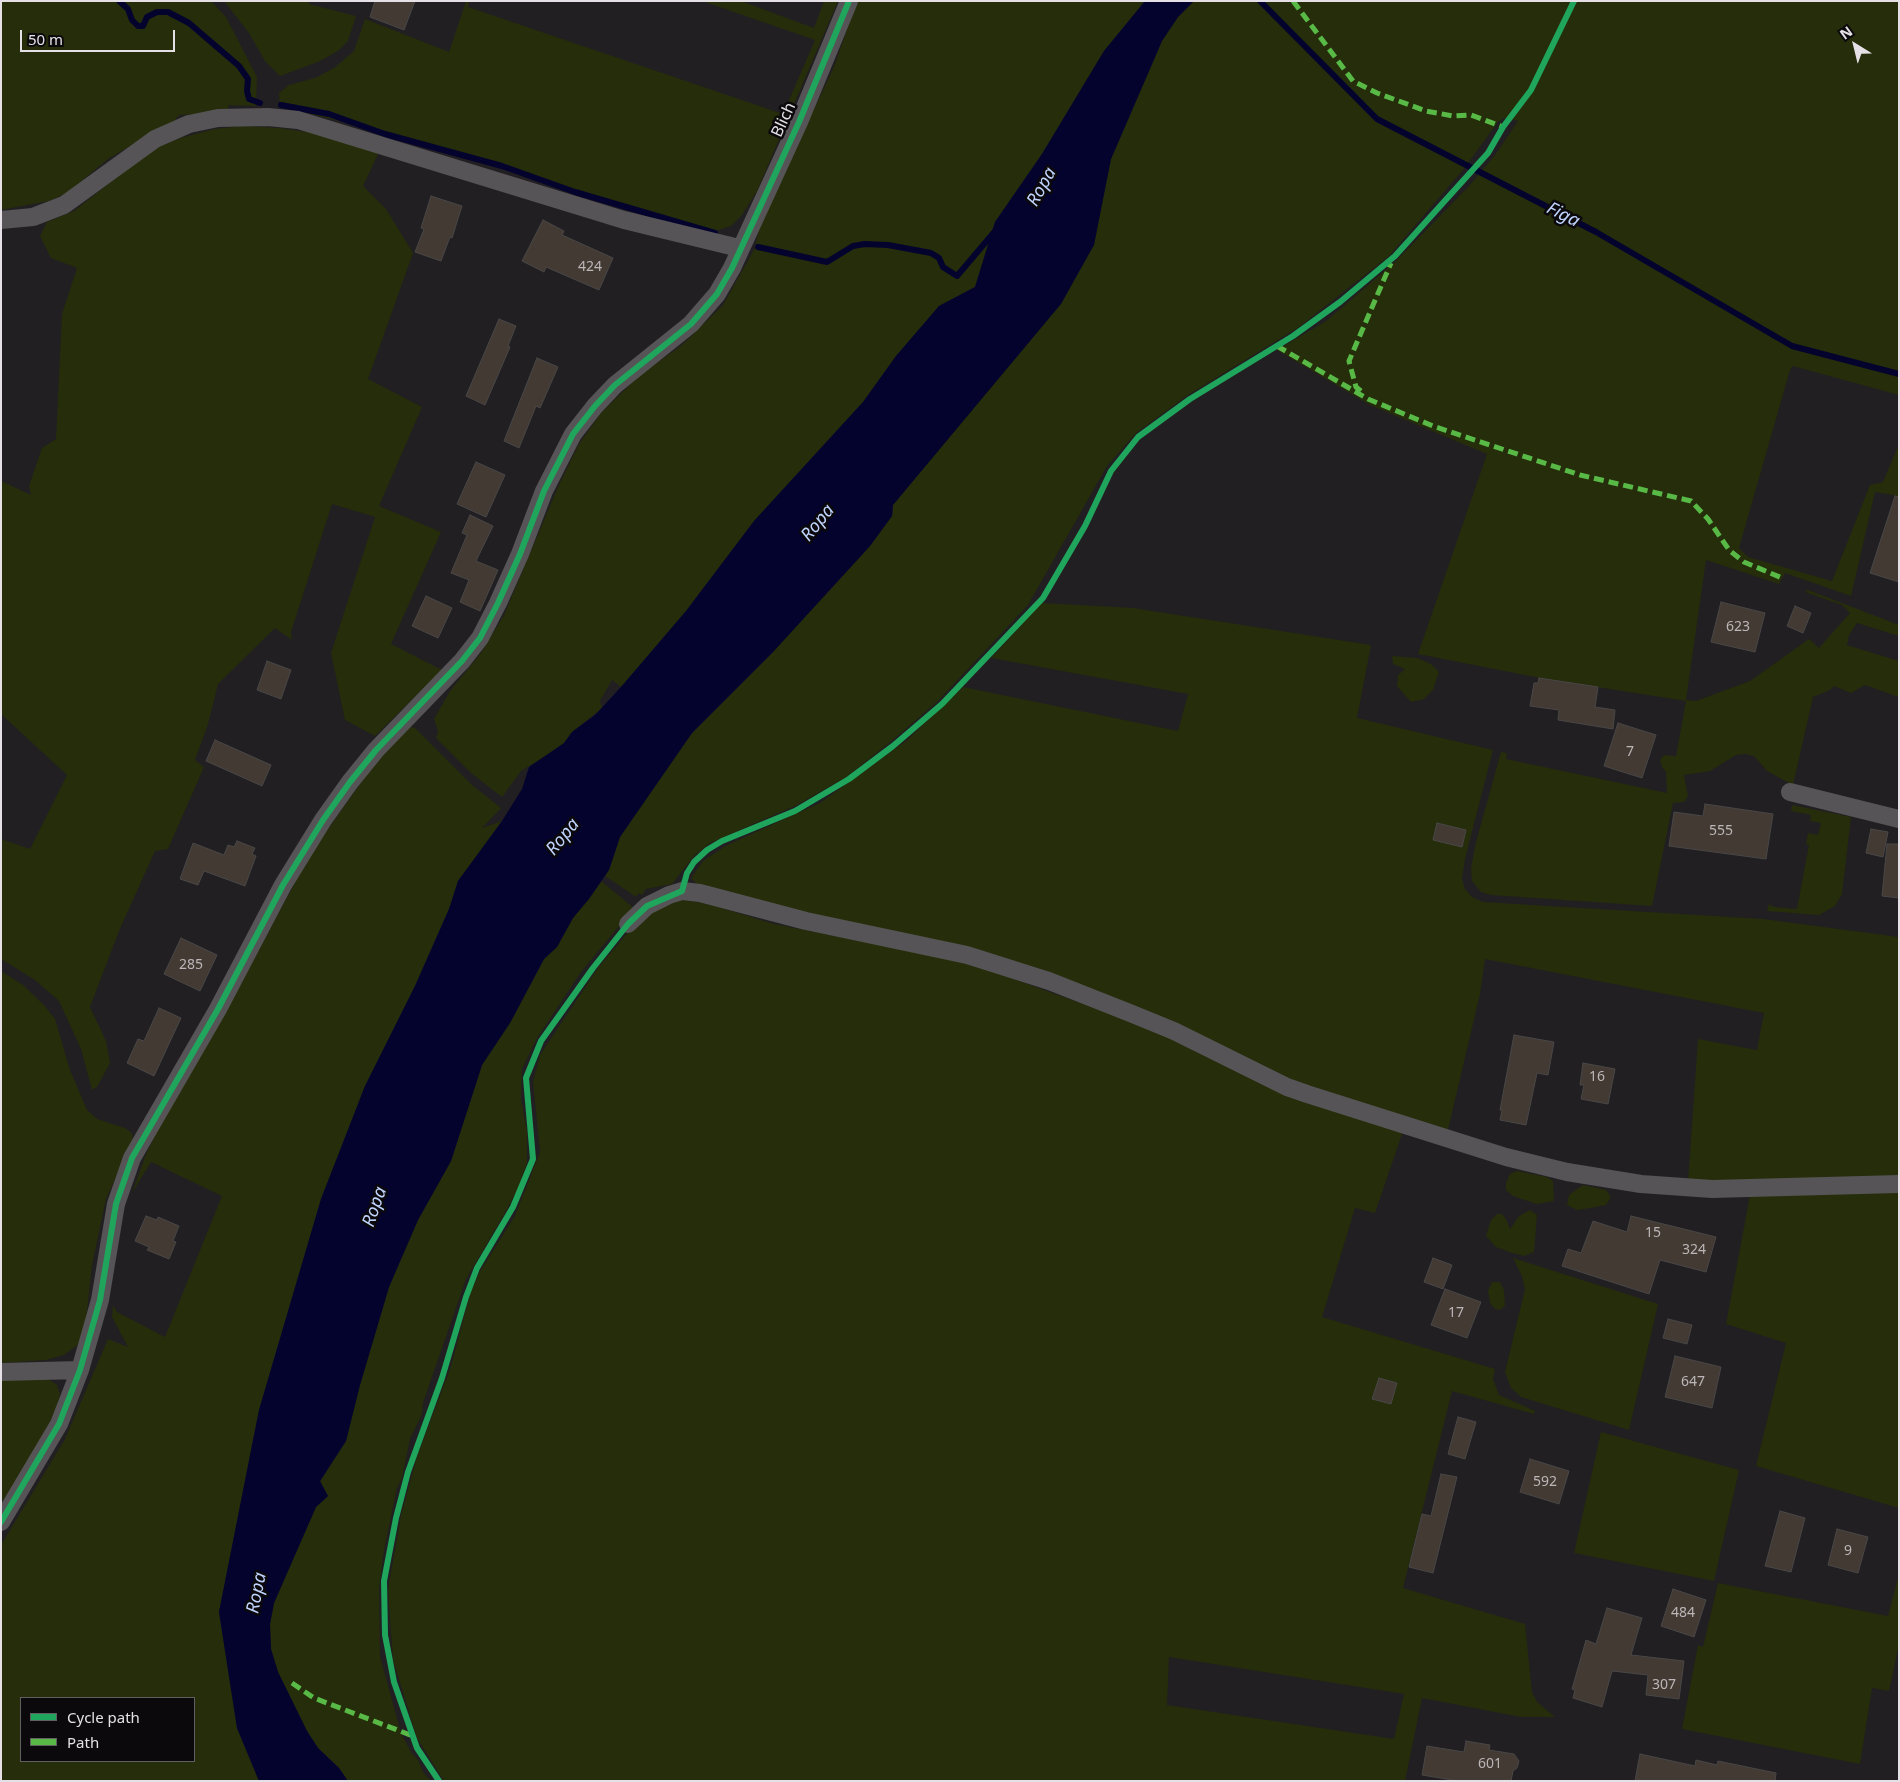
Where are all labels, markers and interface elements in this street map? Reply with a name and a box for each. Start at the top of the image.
scale bar [22,20,178,52]
north arrow [1830,20,1880,70]
text: N [1836,21,1856,43]
text: 50 m [28,29,63,49]
street label: Blich [768,100,800,140]
water label: Ropa [1023,164,1061,210]
water label: Figa [1543,198,1583,232]
house number: 424 [578,259,602,275]
water label: Ropa [797,500,839,546]
house number: 623 [1726,619,1750,635]
house number: 7 [1626,744,1634,760]
water label: Ropa [542,814,584,860]
house number: 555 [1709,823,1733,839]
house number: 285 [179,957,203,973]
house number: 16 [1589,1069,1605,1085]
water label: Ropa [358,1184,392,1230]
house number: 15 [1645,1225,1661,1241]
house number: 324 [1682,1242,1706,1258]
house number: 17 [1448,1305,1464,1321]
house number: 647 [1681,1374,1705,1390]
house number: 592 [1533,1474,1557,1490]
house number: 9 [1844,1543,1852,1559]
water label: Ropa [242,1571,272,1615]
house number: 484 [1671,1605,1695,1621]
house number: 307 [1652,1677,1676,1693]
legend [20,1697,195,1762]
text: Cycle path [67,1707,140,1727]
text: Path [67,1732,99,1752]
house number: 601 [1478,1756,1502,1772]

